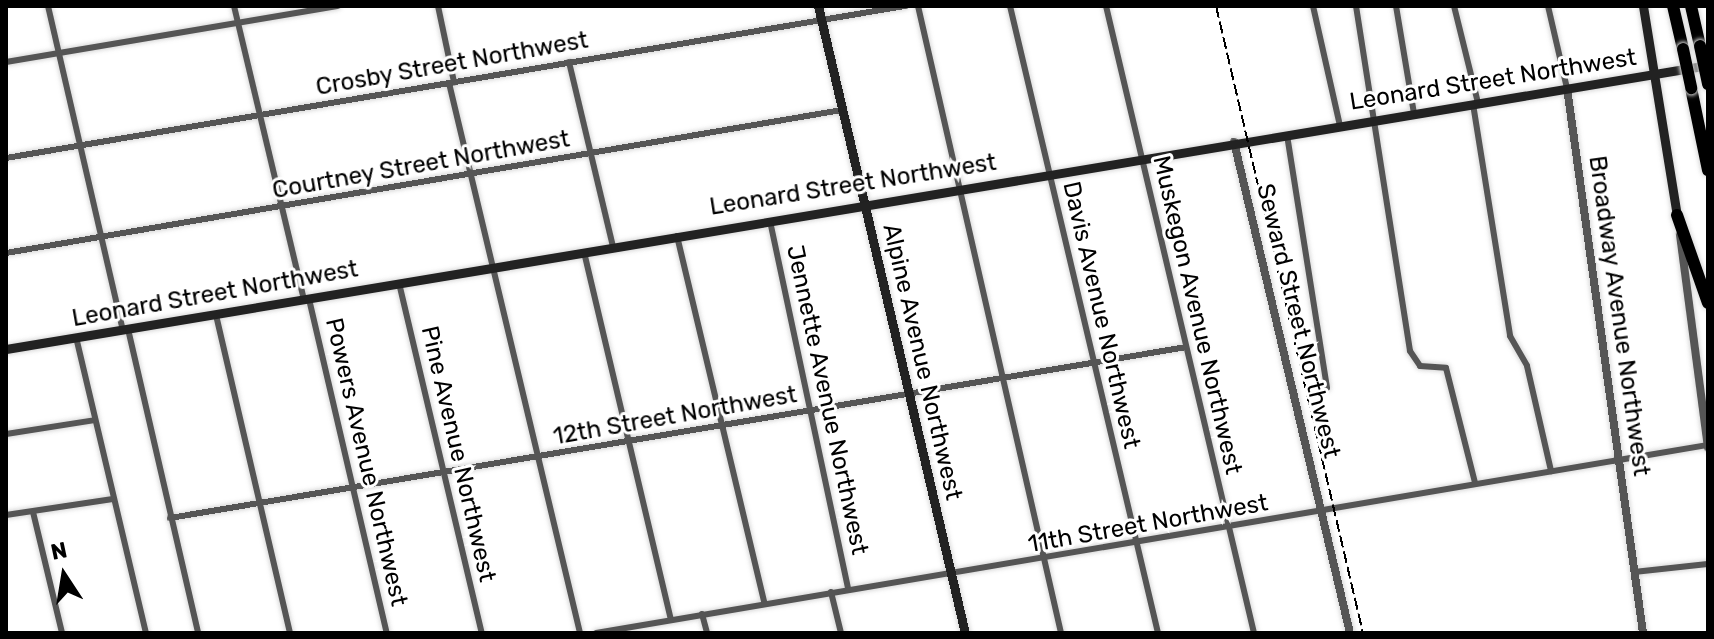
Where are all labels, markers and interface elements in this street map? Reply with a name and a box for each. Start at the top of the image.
street label: Crosby Street Northwest [313,26,591,102]
street label: Leonard Street Northwest [1348,43,1638,117]
street label: Courtney Street Northwest [270,125,572,205]
street label: Leonard Street Northwest [708,148,998,222]
street label: Muskegon Avenue Northwest [1146,153,1248,477]
street label: Broadway Avenue Northwest [1582,153,1656,479]
street label: Davis Avenue Northwest [1056,178,1146,452]
street label: Seward Street Northwest [1250,181,1346,461]
street label: Alpine Avenue Northwest [876,221,968,503]
street label: Jennette Avenue Northwest [780,242,874,558]
street label: Leonard Street Northwest [70,255,360,333]
street label: Powers Avenue Northwest [319,315,413,609]
street label: Pine Avenue Northwest [414,323,502,585]
street label: 12th Street Northwest [551,380,799,452]
street label: 11th Street Northwest [1026,489,1270,559]
north arrow [24,535,104,615]
text: N [48,536,69,566]

